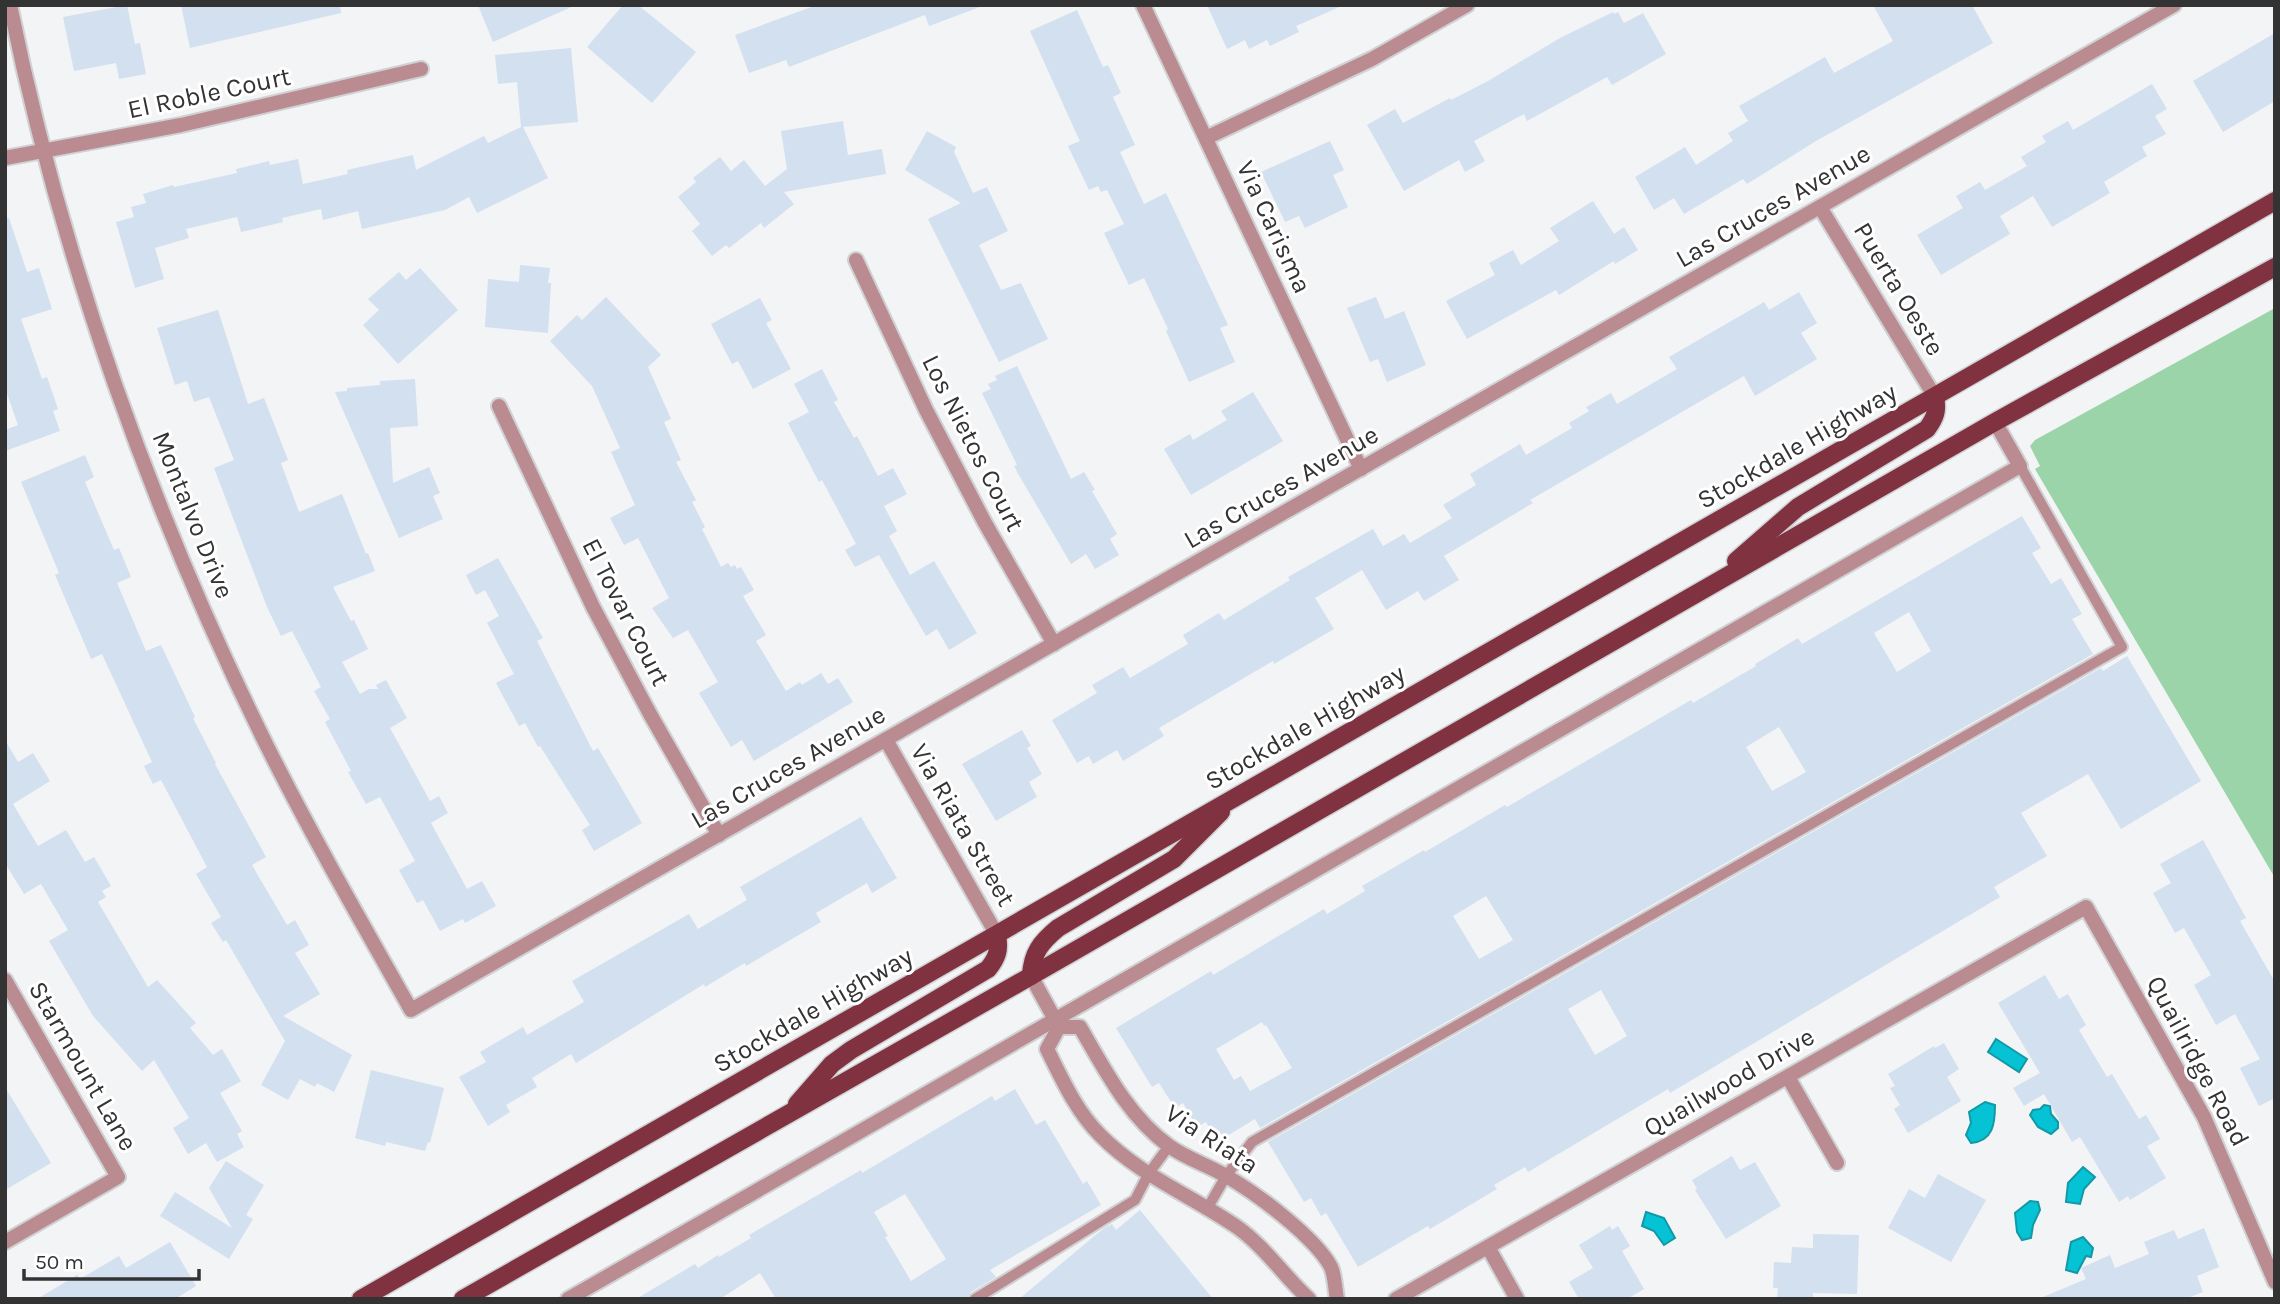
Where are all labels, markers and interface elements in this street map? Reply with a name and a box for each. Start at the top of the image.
street label: El Roble Court [125,61,293,125]
street label: Las Cruces Avenue [1670,138,1876,274]
street label: Via Carisma [1230,156,1318,298]
street label: Puerta Oeste [1847,217,1951,361]
street label: Los Nietos Court [915,350,1031,537]
street label: Stockdale Highway [1692,376,1902,516]
street label: Las Cruces Avenue [1178,419,1384,555]
street label: Montalvo Drive [145,427,241,603]
street label: El Tovar Court [576,533,677,691]
street label: Stockdale Highway [1200,657,1410,797]
street label: Las Cruces Avenue [685,699,891,835]
street label: Via Riata Street [904,738,1022,912]
street label: Stockdale Highway [708,940,918,1080]
street label: Quailridge Road [2140,970,2256,1152]
street label: Starmount Lane [22,976,144,1156]
street label: Quailwood Drive [1638,1021,1820,1143]
street label: Via Riata [1160,1097,1264,1181]
scale bar [24,1238,200,1282]
text: 50 m [35,1250,84,1274]

